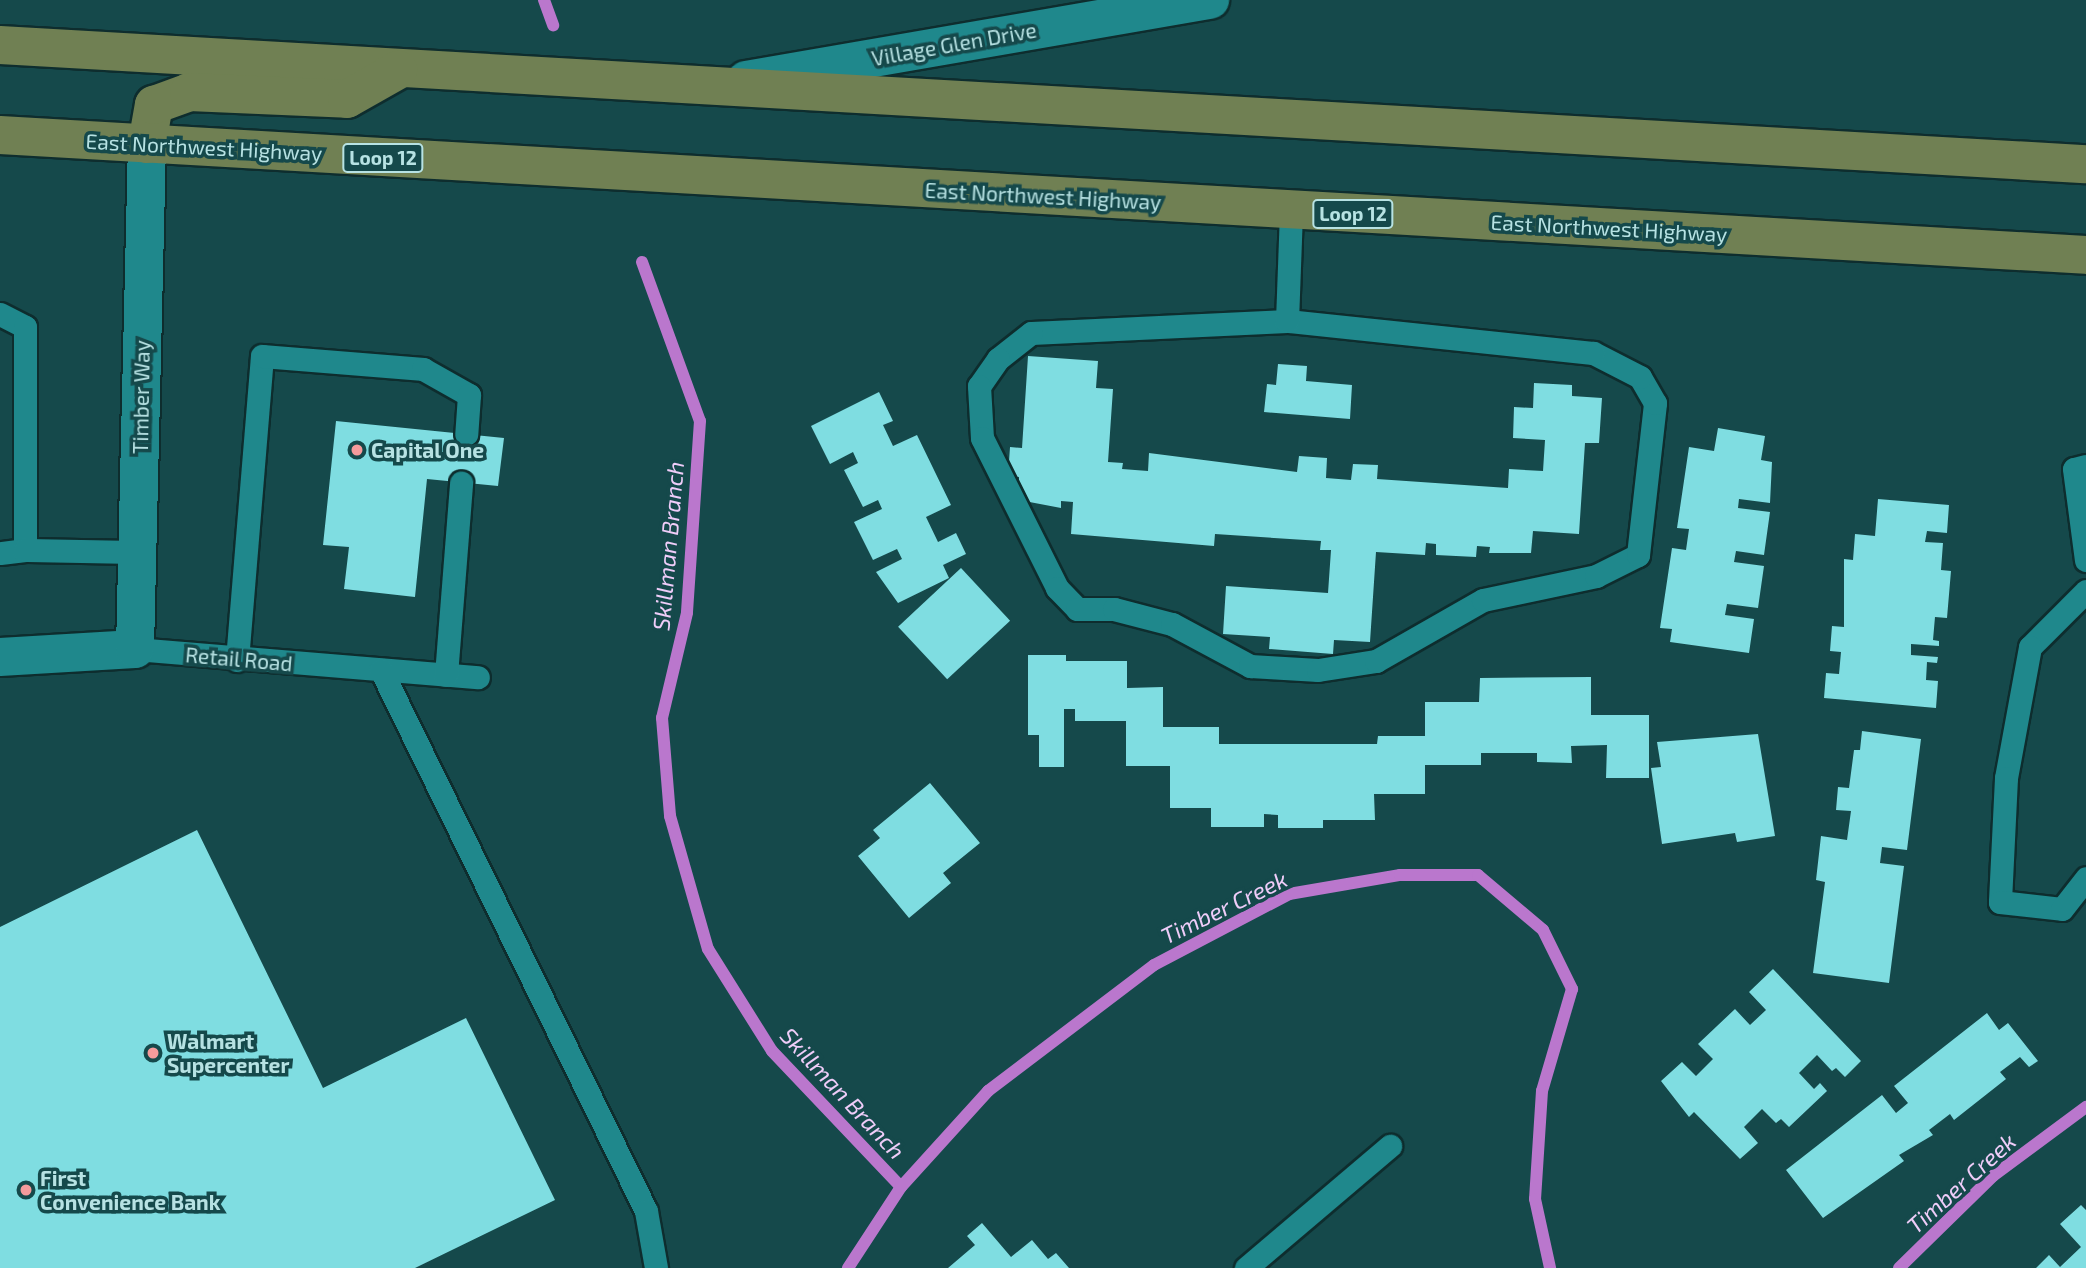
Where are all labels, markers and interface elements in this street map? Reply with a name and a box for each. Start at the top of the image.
street label: Village Glen Drive [870,17,1038,71]
street label: East Northwest Highway [85,128,323,166]
road number: Loop 12 [341,142,425,174]
street label: East Northwest Highway [924,177,1162,215]
road number: Loop 12 [1311,198,1395,230]
street label: East Northwest Highway [1490,209,1728,247]
street label: Timber Way [127,340,155,454]
place label: Capital One [371,437,485,463]
marker: Capital One [349,442,365,458]
water label: Skillman Branch [647,460,689,632]
street label: Retail Road [184,642,294,676]
water label: Timber Creek [1156,864,1292,950]
water label: Skillman Branch [775,1022,911,1164]
place label: Walmart Supercenter [167,1028,289,1078]
marker: Walmart Supercenter [145,1045,161,1061]
water label: Timber Creek [1901,1127,2021,1239]
place label: First Convenience Bank [40,1165,220,1215]
marker: First Convenience Bank [18,1182,34,1198]

